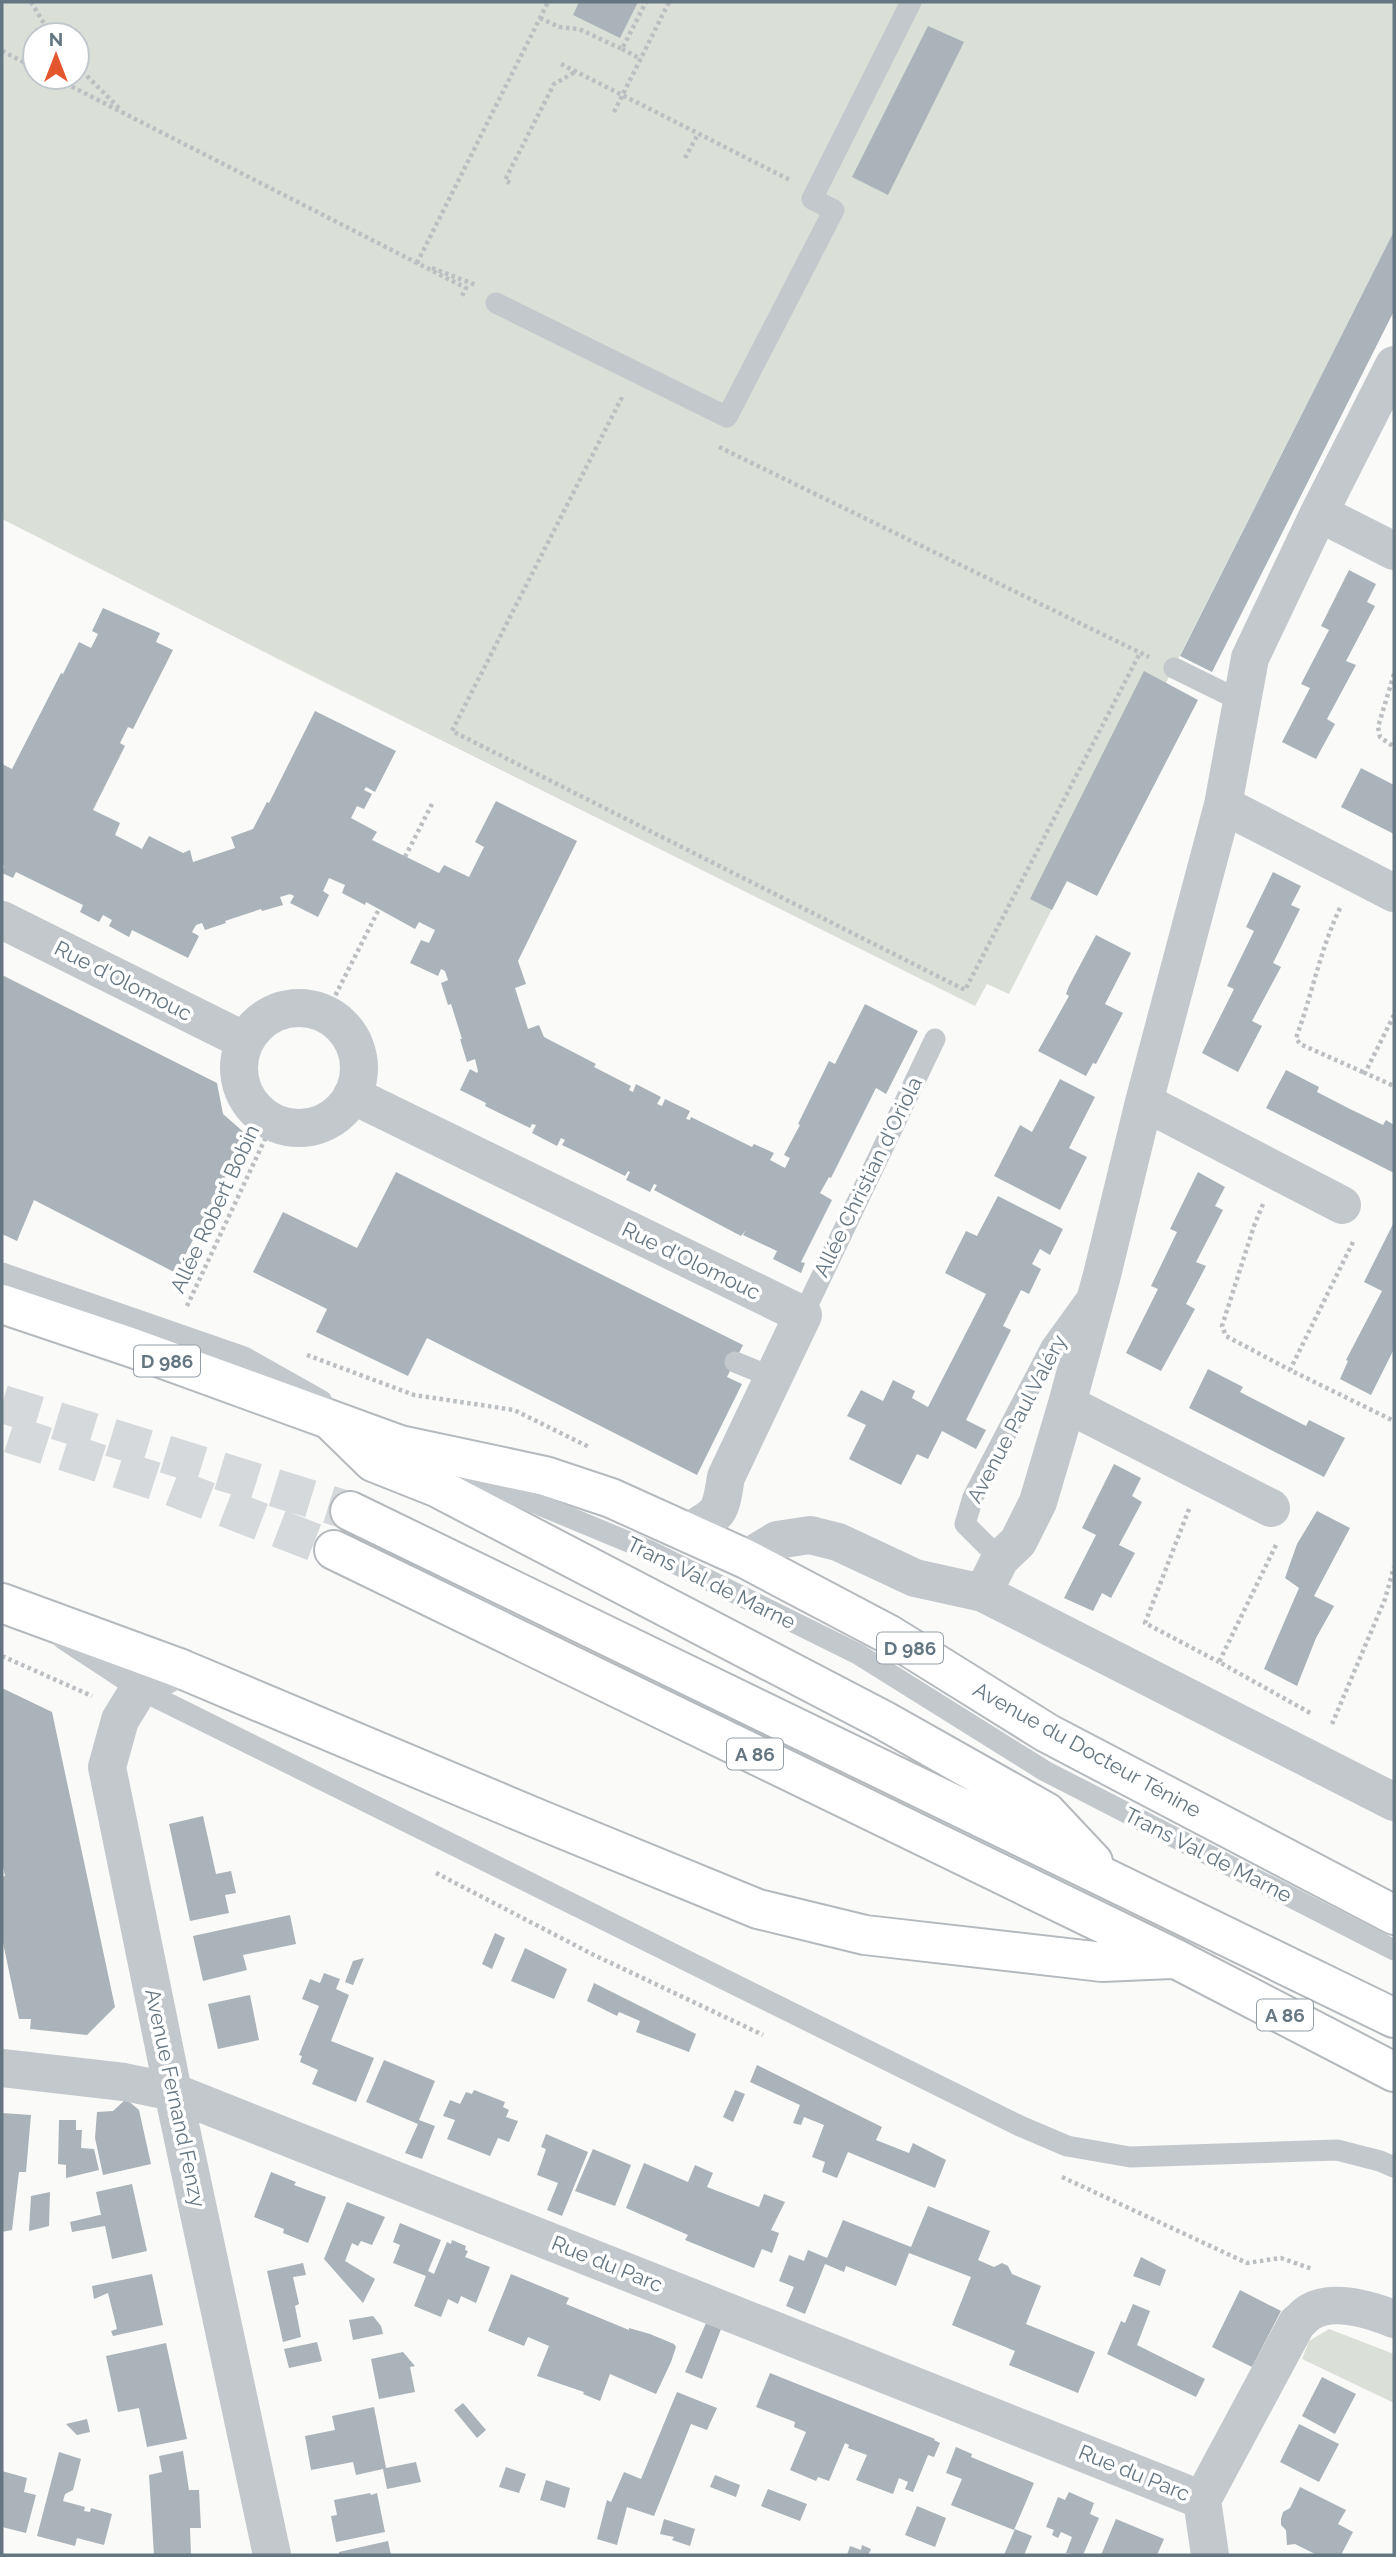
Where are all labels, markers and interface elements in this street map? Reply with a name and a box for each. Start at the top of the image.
north arrow [21,21,91,91]
text: N [49,28,63,50]
street label: Rue d'Olomouc [50,935,196,1026]
street label: Allée Christian d'Oriola [808,1073,927,1281]
street label: Allée Robert Bobin [165,1121,265,1297]
street label: Rue d'Olomouc [618,1216,764,1305]
street label: Avenue Paul Valéry [962,1330,1071,1507]
road number: D 986 [134,1345,200,1376]
street label: Trans Val de Marne [623,1531,799,1634]
road number: D 986 [877,1632,943,1664]
street label: Avenue du Docteur Ténine [969,1676,1205,1823]
road number: A 86 [727,1738,783,1770]
street label: Trans Val de Marne [1120,1802,1296,1908]
street label: Avenue Fernand Fenzy [140,1986,211,2209]
road number: A 86 [1257,1999,1313,2030]
street label: Rue du Parc [548,2230,666,2297]
street label: Rue du Parc [1075,2439,1193,2506]

